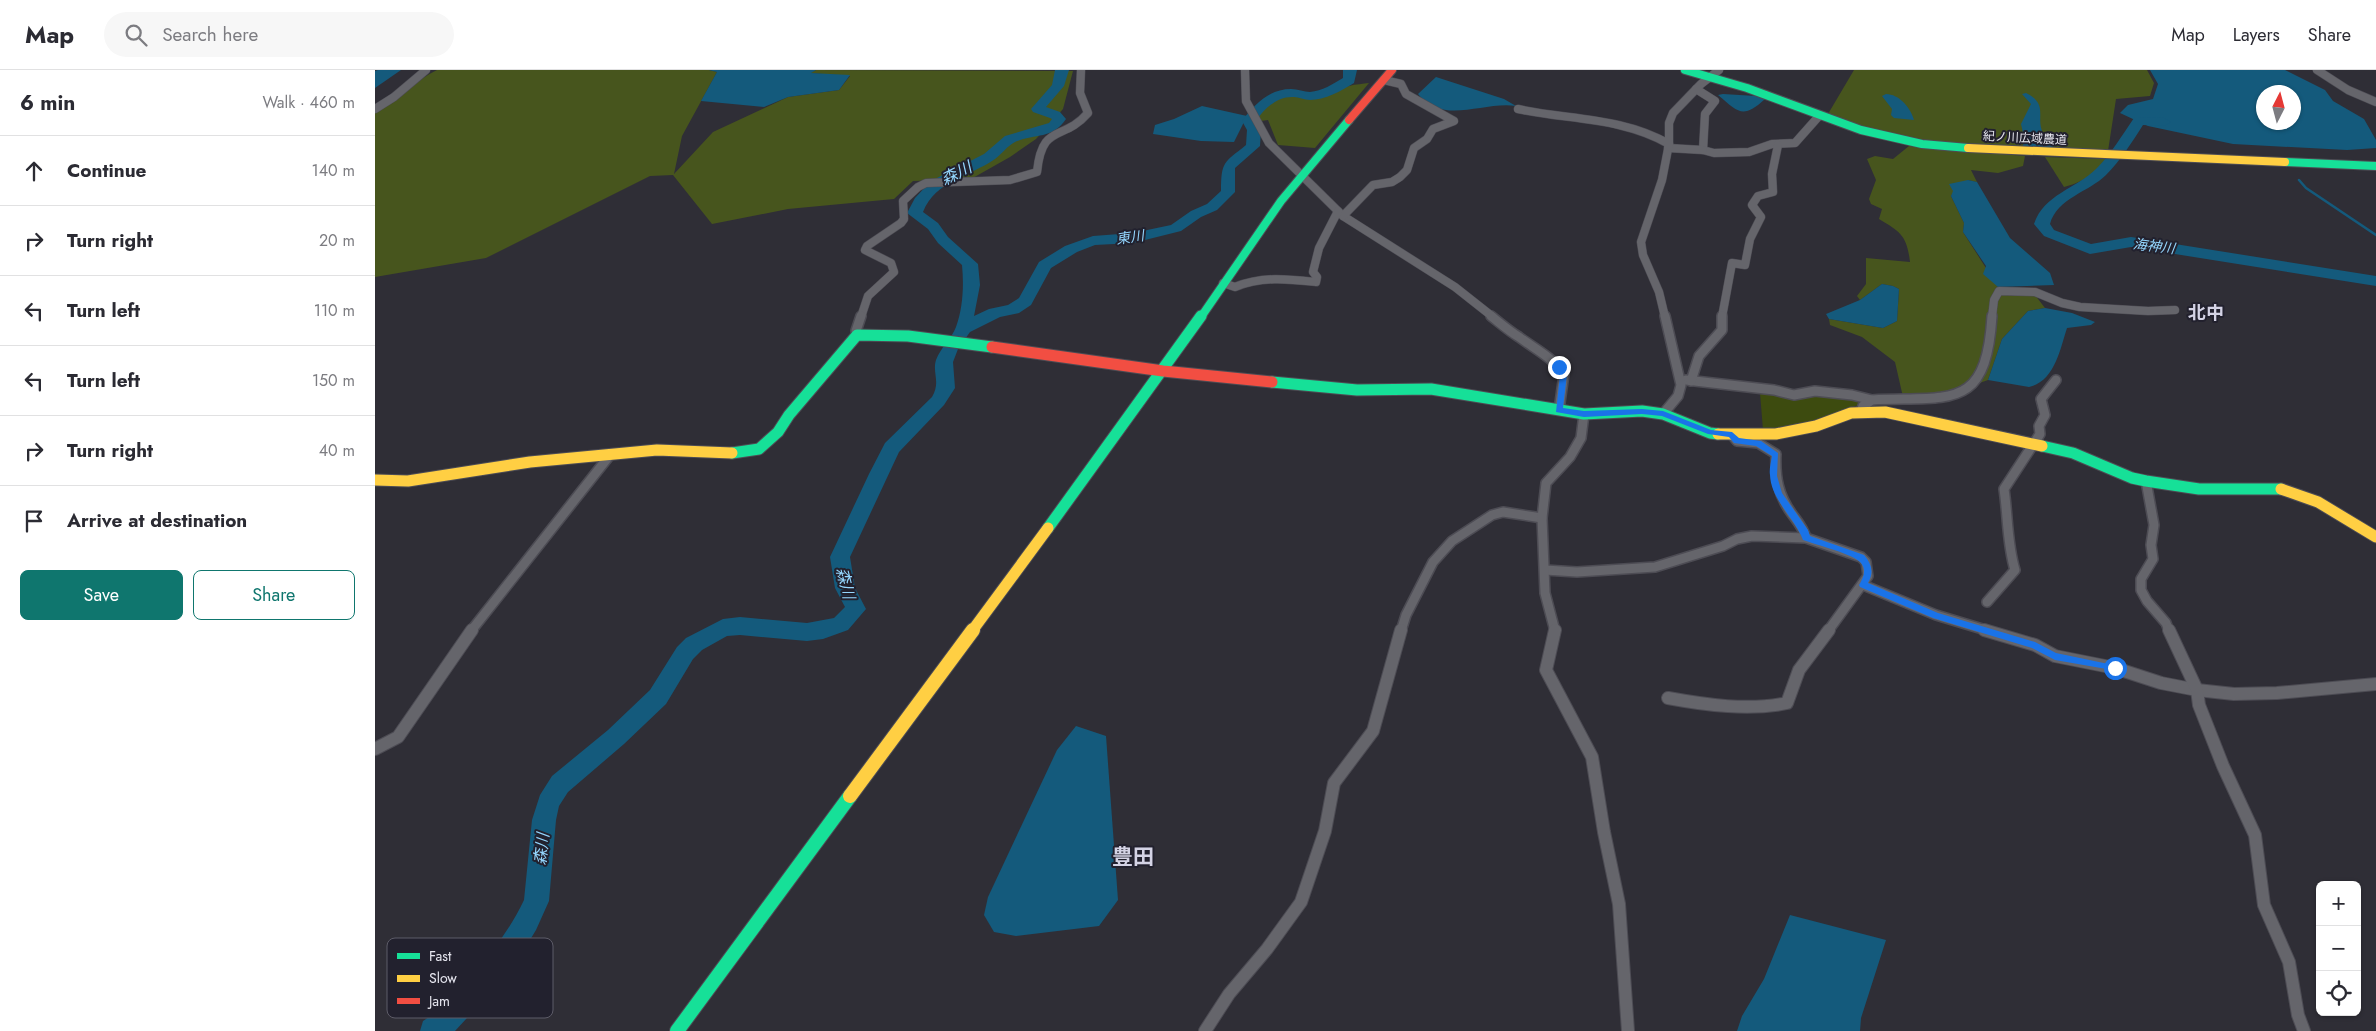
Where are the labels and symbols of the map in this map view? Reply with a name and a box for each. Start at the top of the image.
north arrow [2256,85,2301,130]
street label: 紀ノ川広域農道 [1983,127,2067,149]
water label: 森川 [937,155,977,191]
water label: 東川 [1115,225,1147,249]
water label: 海神川 [2132,234,2178,259]
district label: 北中 [2188,300,2224,326]
route end [1548,356,1571,379]
water label: 森川 [830,565,861,603]
route start [2104,657,2127,680]
water label: 森川 [528,830,555,866]
district label: 豊田 [1112,842,1154,872]
legend [387,938,553,1018]
text: Fast [429,946,452,966]
text: Slow [429,968,457,988]
text: Jam [427,991,450,1011]

